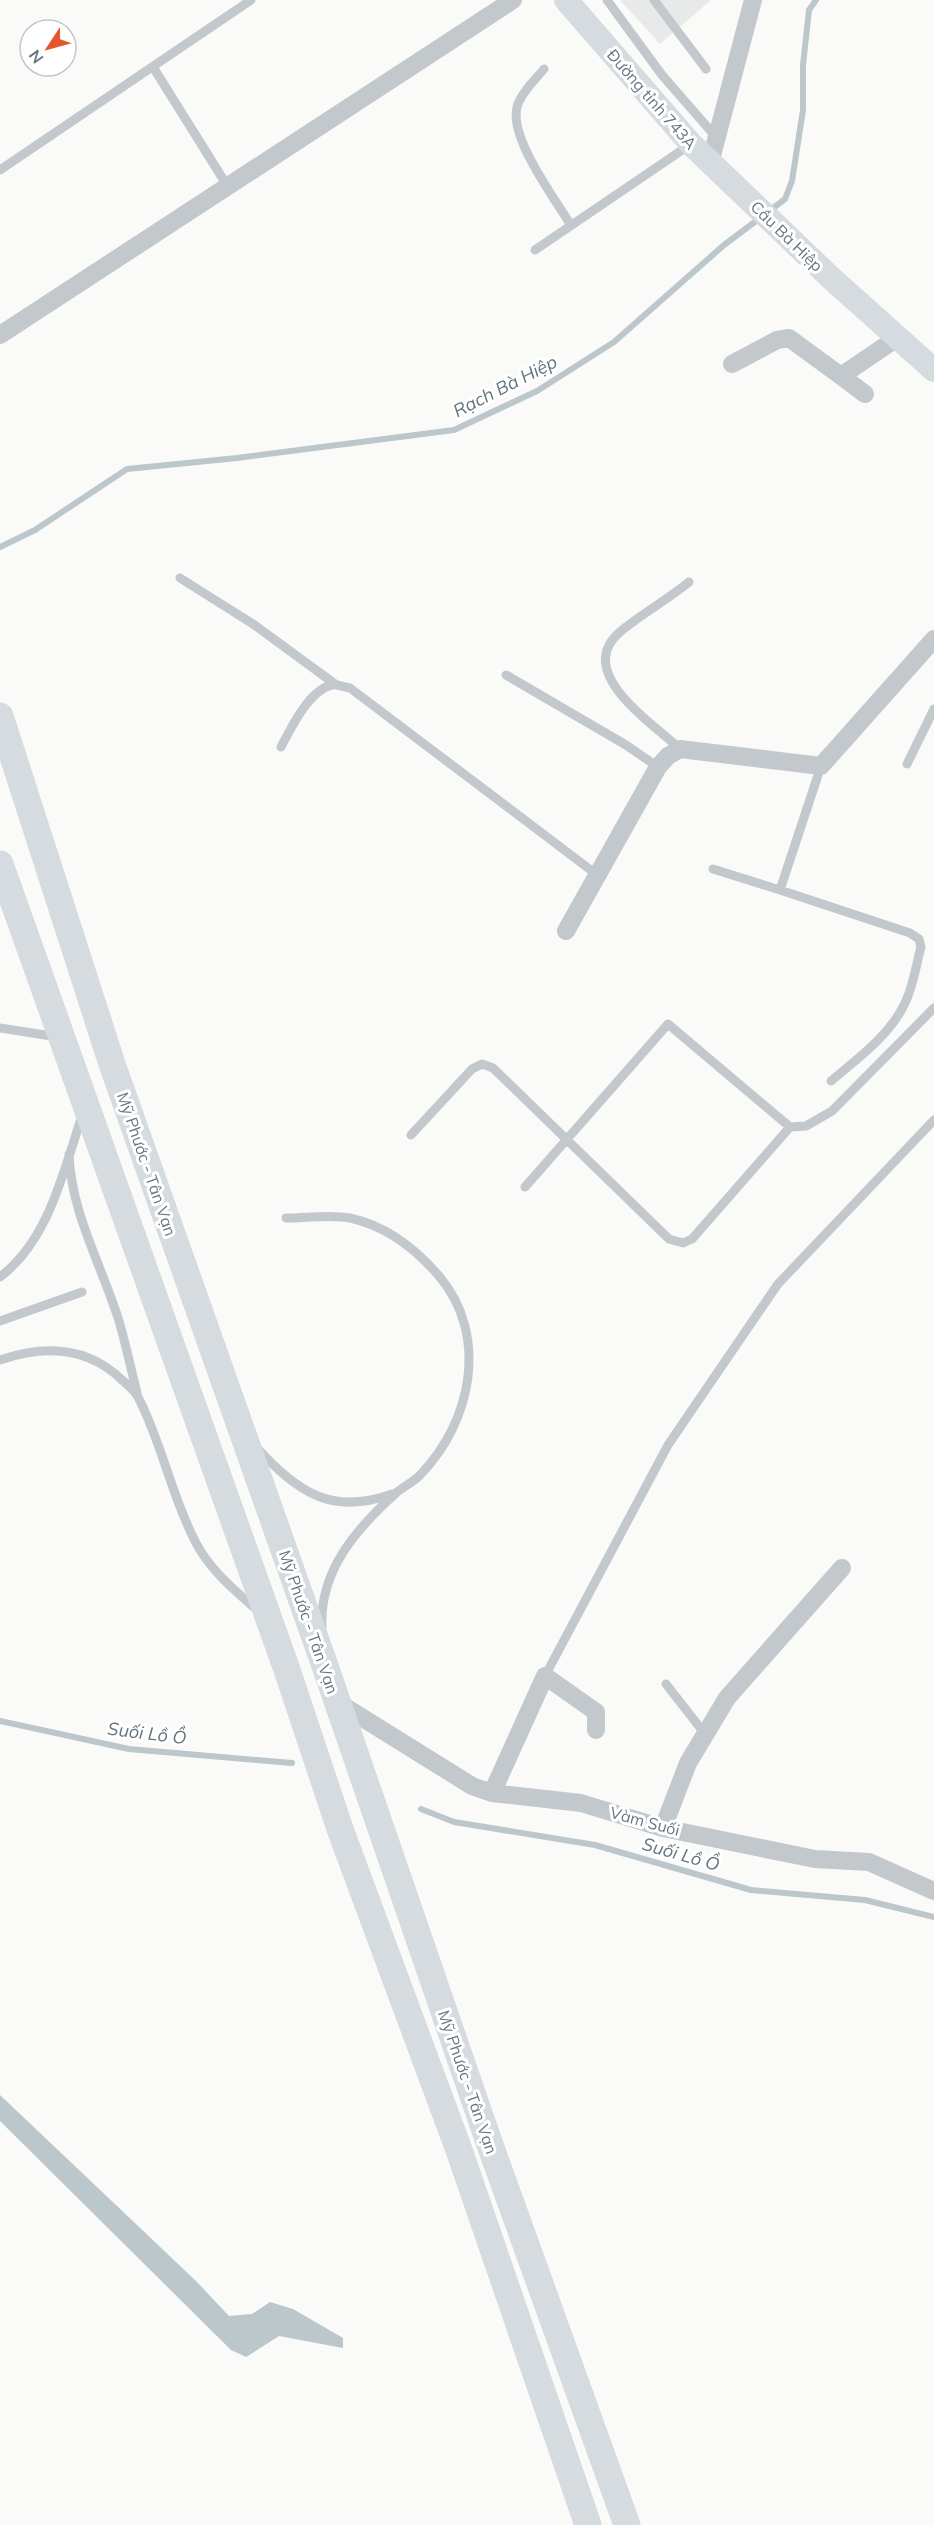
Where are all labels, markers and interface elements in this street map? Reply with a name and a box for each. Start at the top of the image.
north arrow [18,18,78,78]
street label: Đường tỉnh 743A [603,45,701,153]
text: N [24,46,48,68]
street label: Cầu Bà Hiệp [747,197,827,275]
water label: Rạch Bà Hiệp [449,350,561,422]
street label: Mỹ Phước - Tân Vạn [113,1090,181,1238]
street label: Mỹ Phước - Tân Vạn [275,1548,343,1696]
water label: Suối Lồ Ồ [106,1717,188,1749]
street label: Vàm Suối [608,1802,682,1840]
water label: Suối Lồ Ồ [640,1832,722,1876]
street label: Mỹ Phước - Tân Vạn [434,2008,502,2156]

